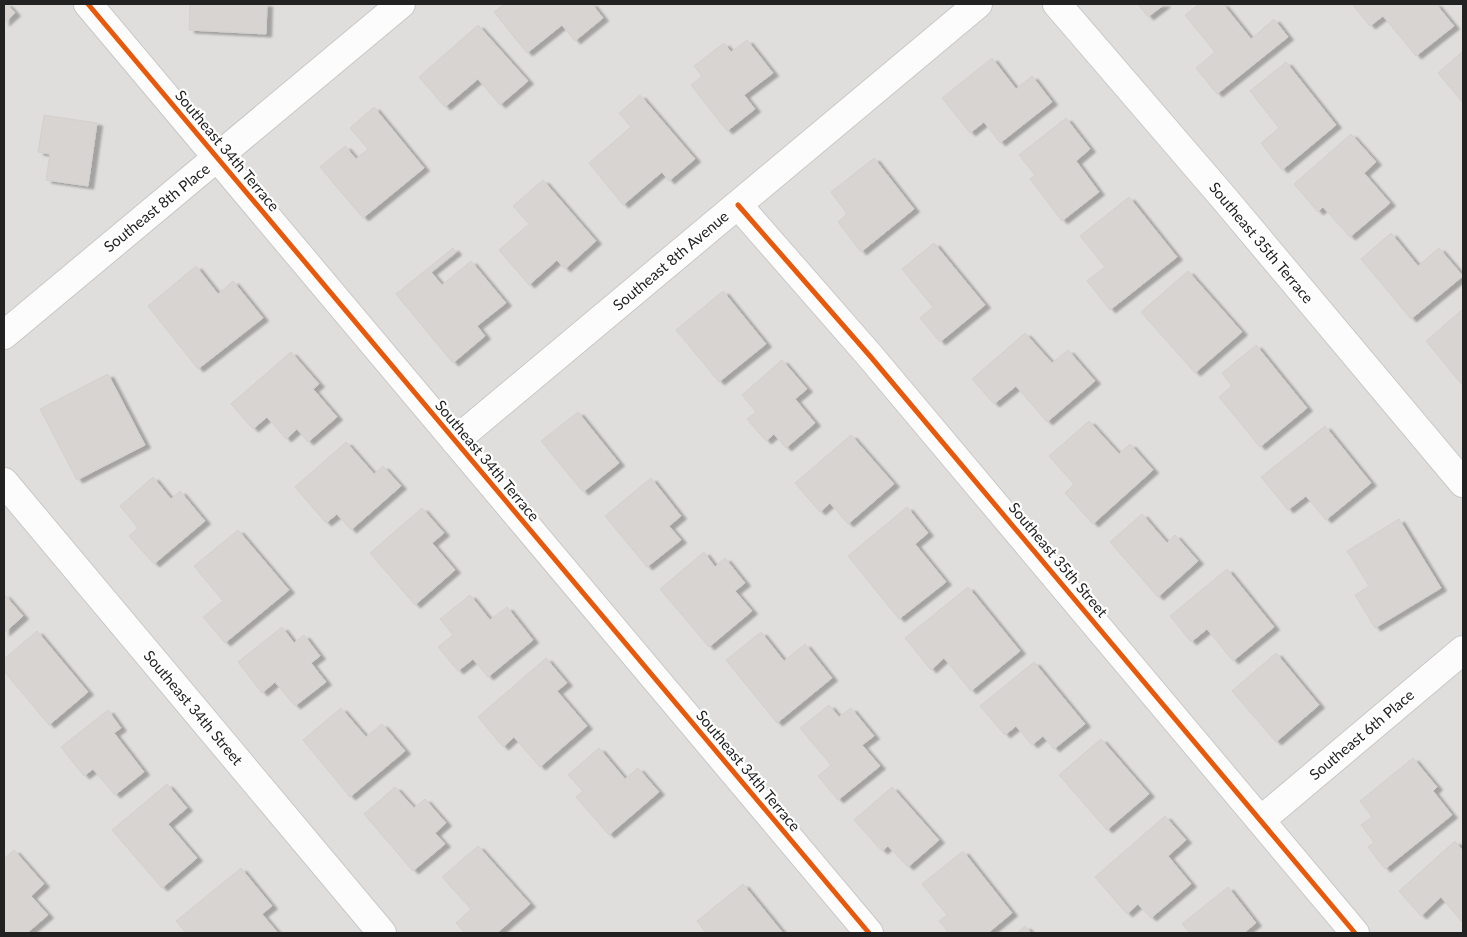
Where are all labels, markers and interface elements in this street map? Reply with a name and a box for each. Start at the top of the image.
street label: Southeast 34th Terrace [172,86,284,215]
street label: Southeast 8th Place [100,159,213,255]
street label: Southeast 35th Terrace [1206,178,1318,307]
street label: Southeast 8th Avenue [609,207,732,314]
street label: Southeast 34th Terrace [432,396,544,525]
street label: Southeast 35th Street [1006,498,1112,621]
street label: Southeast 34th Street [141,646,247,769]
street label: Southeast 6th Place [1305,685,1417,783]
street label: Southeast 34th Terrace [693,706,805,835]

